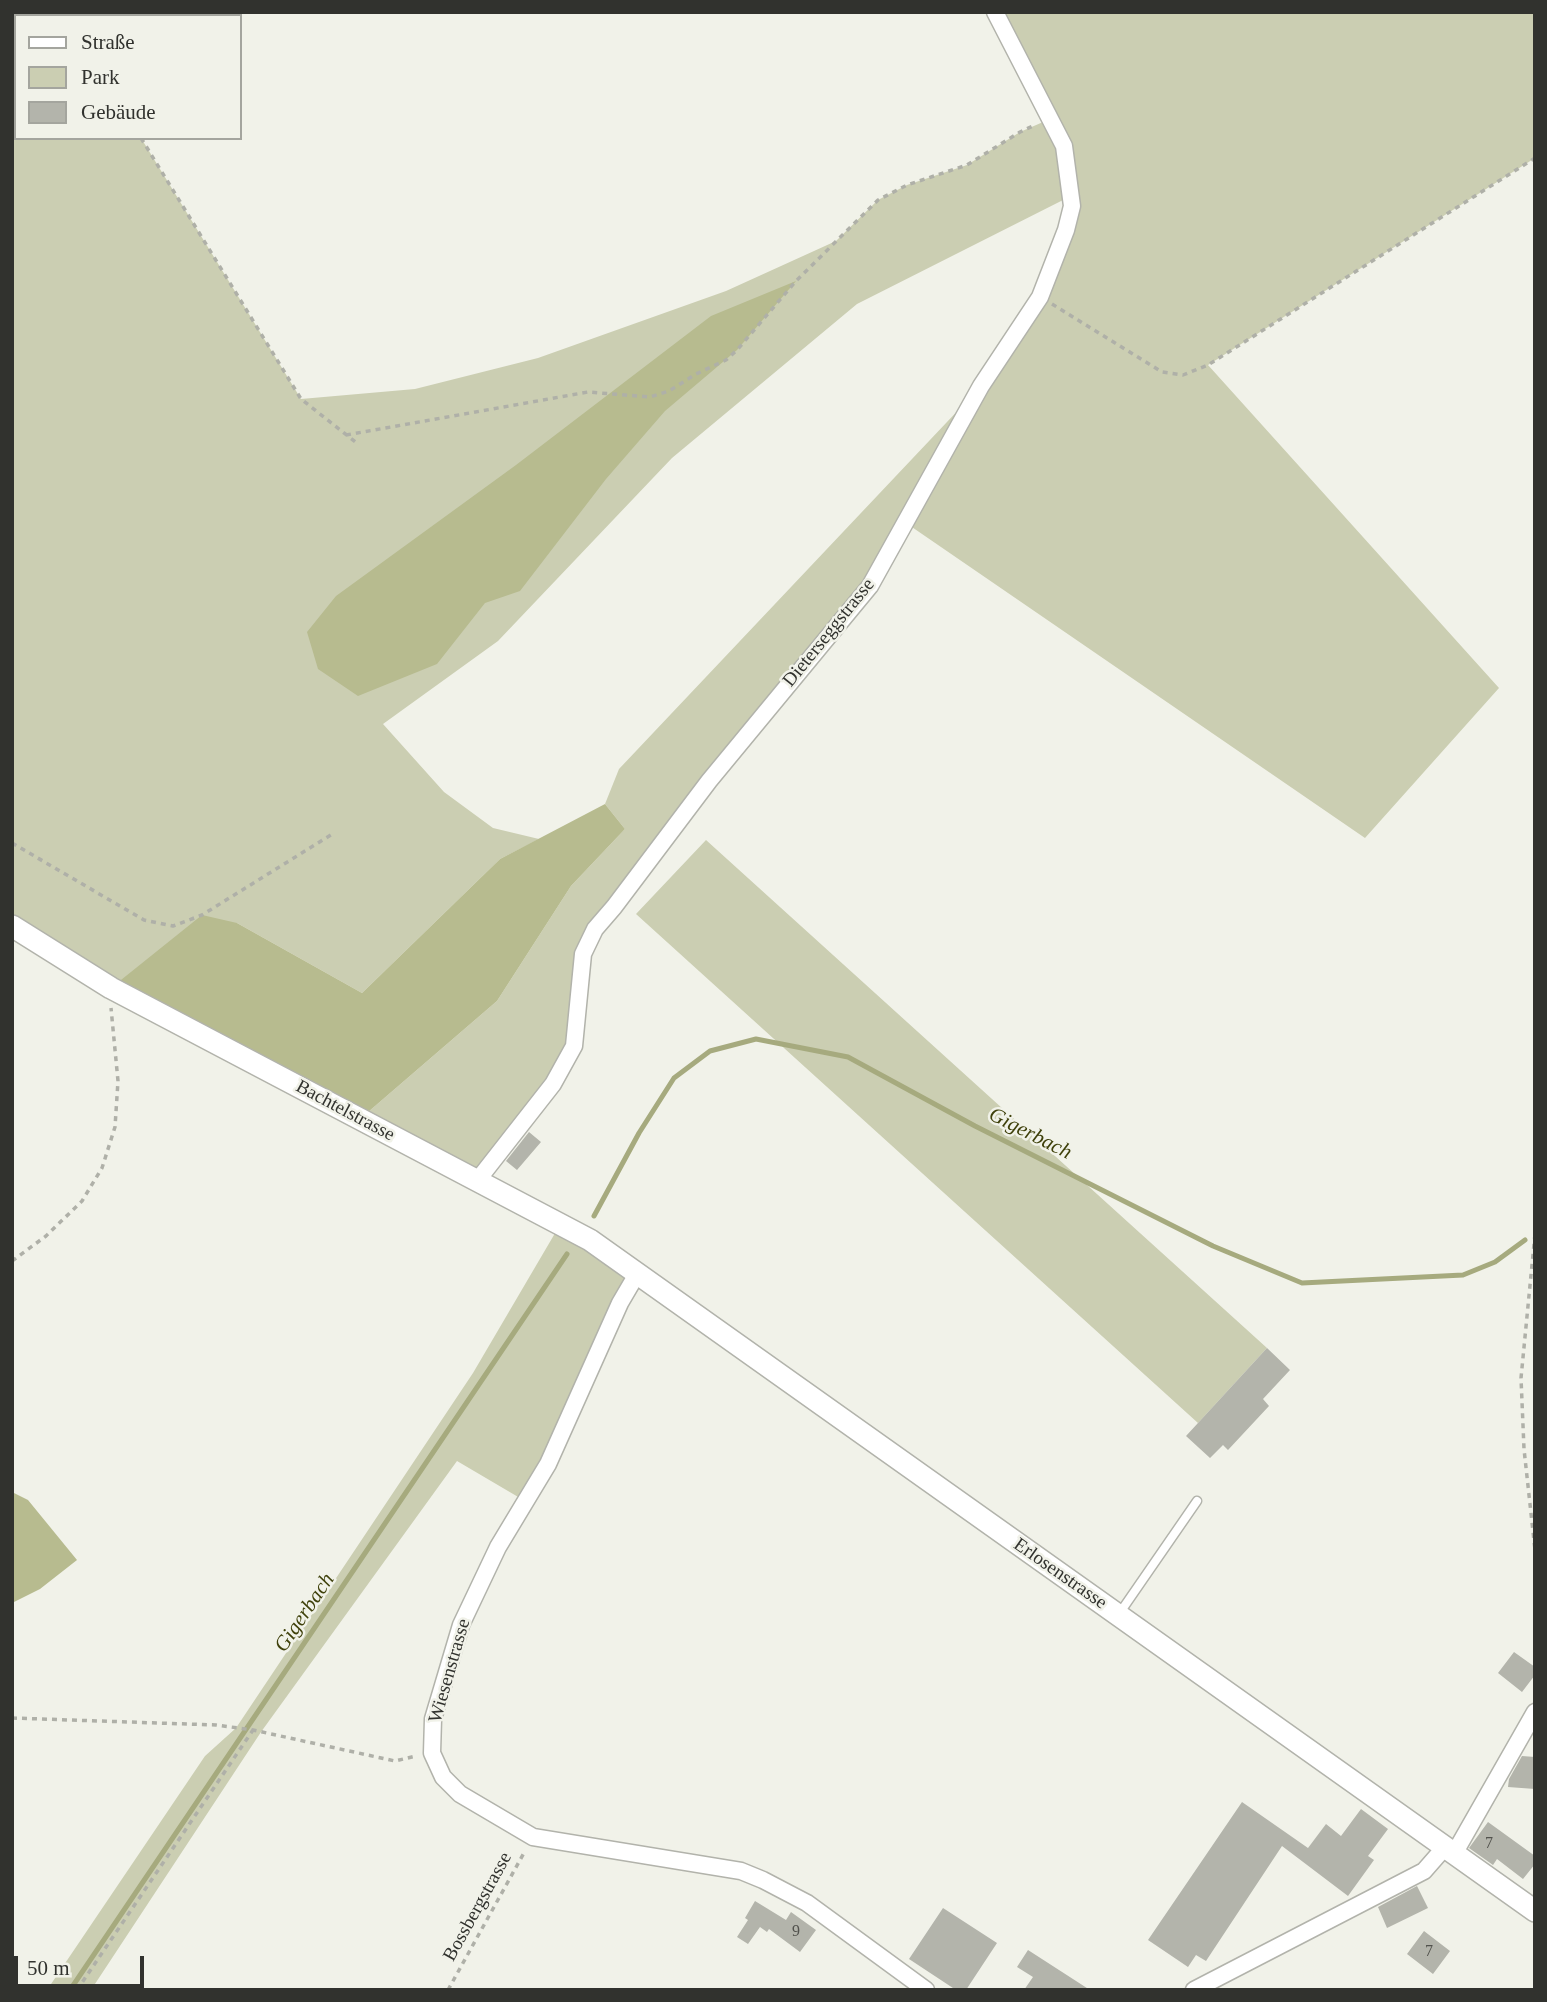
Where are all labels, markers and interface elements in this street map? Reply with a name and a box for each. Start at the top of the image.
legend [14,14,242,140]
text: Straße [81,30,135,54]
text: Park [81,65,120,89]
text: Gebäude [81,100,156,124]
street label: Dieterseggstrasse [778,574,880,692]
street label: Bachtelstrasse [292,1075,398,1147]
water label: Gigerbach [984,1102,1076,1166]
street label: Erlosenstrasse [1009,1533,1111,1615]
water label: Gigerbach [269,1569,341,1657]
street label: Wiesenstrasse [424,1616,476,1726]
house number: 7 [1485,1834,1493,1854]
street label: Bossbergstrasse [439,1849,517,1965]
house number: 9 [792,1922,800,1942]
scale bar [18,1942,147,1986]
house number: 7 [1425,1942,1433,1962]
text: 50 m [27,1956,70,1980]

